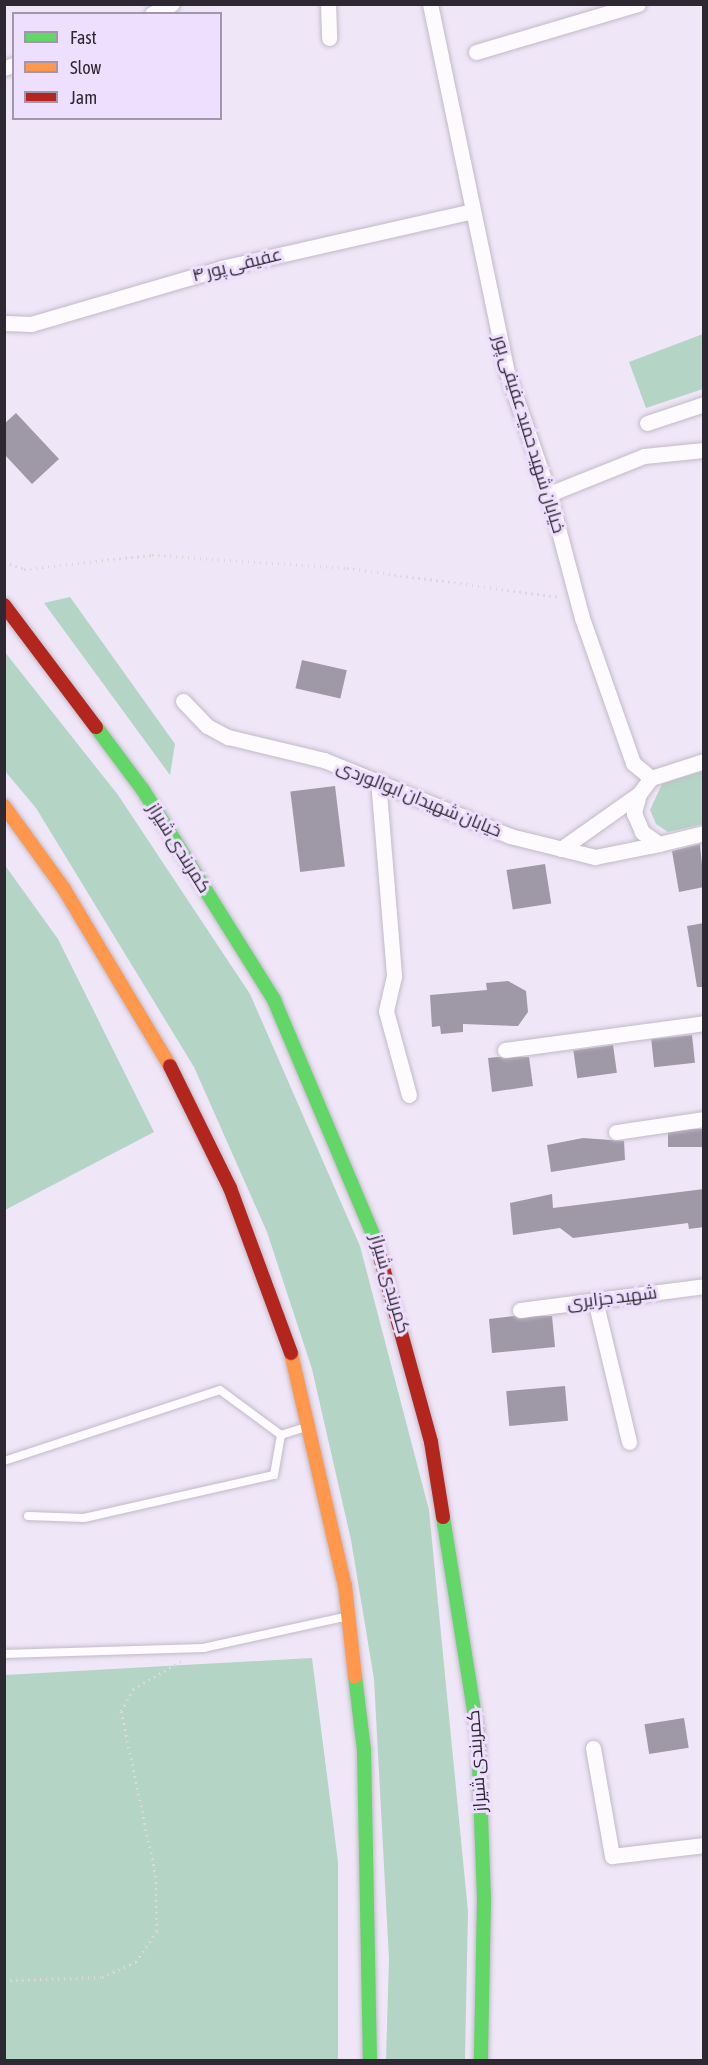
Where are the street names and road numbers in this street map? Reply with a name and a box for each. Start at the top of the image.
street label: عفیفی پور ۴ [190,243,284,287]
street label: خیابان شهید حمید عفیفی پور [489,332,569,536]
street label: خیابان شهیدان ابوالوردی [333,756,505,842]
street label: کمربندی شیراز [143,799,215,897]
street label: کمربندی شیراز [366,1232,414,1336]
street label: شهید جزایری [566,1282,658,1314]
street label: کمربندی شیراز [463,1709,491,1813]

